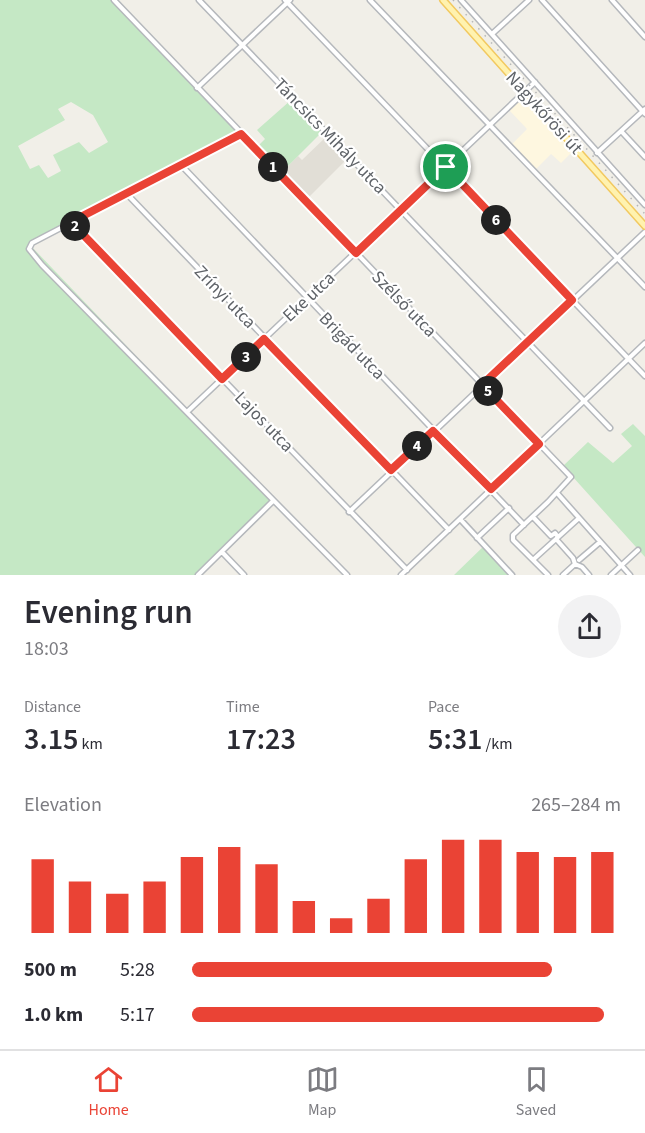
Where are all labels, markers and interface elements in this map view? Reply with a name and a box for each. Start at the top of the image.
street label: Nagykőrösi út [500,66,588,160]
street label: Táncsics Mihály utca [268,72,392,200]
pin [420,141,471,192]
icon: arrive [429,150,462,183]
pin: 1 [258,152,288,182]
text: 1 [269,156,277,178]
pin: 6 [481,205,511,235]
text: 6 [492,209,500,231]
pin: 2 [60,211,90,241]
text: 2 [71,215,79,237]
street label: Zrínyi utca [188,260,262,334]
street label: Szélső utca [366,265,442,343]
street label: Eke utca [277,266,341,328]
street label: Brigád utca [313,307,391,385]
pin: 3 [231,342,261,372]
text: 3 [242,346,250,368]
pin: 5 [473,376,503,406]
text: 5 [484,380,492,402]
street label: Lajos utca [229,386,299,458]
pin: 4 [402,431,432,461]
text: 4 [413,435,421,457]
text: Evening run [24,589,193,636]
button: share [558,595,621,658]
text: 18:03 [24,635,69,663]
text: Distance [24,696,81,718]
text: Time [226,696,260,718]
text: Pace [428,696,459,718]
text: 3.15 [24,718,78,761]
text: 17:23 [226,718,296,761]
text: 5:31 [428,718,482,761]
text: km [78,733,103,755]
text: /km [482,733,512,755]
text: Elevation [24,791,102,819]
text: 265–284 m [531,791,621,819]
text: 500 m [24,956,77,984]
text: 5:28 [120,956,155,984]
text: 1.0 km [24,1001,83,1029]
text: 5:17 [120,1001,155,1029]
tab: Home [88,1063,129,1121]
tab: Map [306,1063,339,1121]
tab: Saved [516,1063,557,1121]

